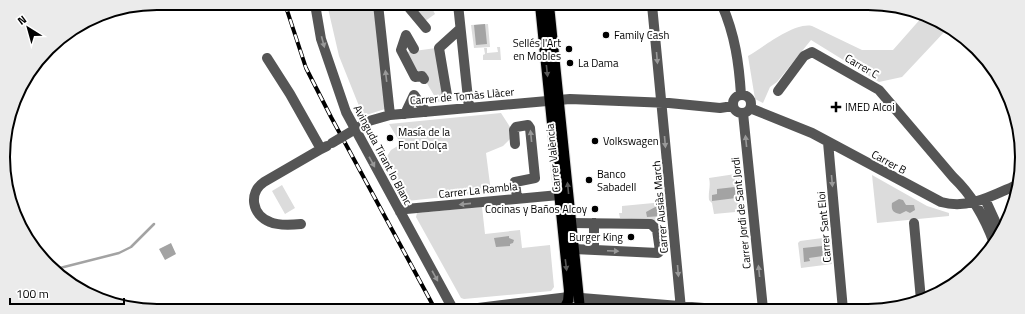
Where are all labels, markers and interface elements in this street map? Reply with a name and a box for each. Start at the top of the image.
north arrow [8,8,48,48]
text: N [14,11,30,29]
place label: Family Cash [614,27,669,43]
marker: Family Cash [601,30,611,40]
place label: Sellés l'Art en Mobles [513,35,561,64]
one-way arrow [320,36,326,48]
marker: Sellés l'Art en Mobles [564,44,574,54]
street label: Carrer C [842,50,882,82]
one-way arrow [654,52,661,64]
place label: La Dama [578,55,619,71]
marker: La Dama [565,58,575,68]
one-way arrow [543,65,550,77]
one-way arrow [382,70,389,82]
street label: Carrer de Tomàs Llàcer [409,83,515,109]
place label: IMED Alcoi [845,99,895,115]
marker: IMED Alcoi [830,101,842,113]
street label: Avinguda Tirant lo Blanc [350,102,416,208]
street label: Carrer València [541,122,565,193]
place label: Masía de la Font Dolça [398,124,451,153]
one-way arrow [528,130,534,142]
marker: Masía de la Font Dolça [385,133,395,143]
place label: Volkswagen [603,133,659,149]
one-way arrow [743,135,749,147]
marker: Volkswagen [590,136,600,146]
one-way arrow [662,136,669,148]
street label: Carrer B [869,146,910,178]
one-way arrow [369,156,376,168]
street label: Carrer Jordi de Sant Jordi [727,156,755,270]
street label: Carrer Ausiàs March [648,160,672,254]
place label: Banco Sabadell [597,166,636,195]
marker: Banco Sabadell [584,175,594,185]
one-way arrow [828,175,835,187]
street label: Carrer La Rambla [438,178,519,202]
one-way arrow [565,182,571,194]
street label: Carrer Sant Eloi [813,191,835,263]
one-way arrow [459,201,471,207]
place label: Cocinas y Baños Alcoy [485,201,588,217]
marker: Cocinas y Baños Alcoy [590,204,600,214]
place label: Burger King [569,229,623,245]
marker: Burger King [626,232,636,242]
one-way arrow [607,247,619,254]
one-way arrow [563,258,569,271]
one-way arrow [675,265,681,277]
one-way arrow [756,265,762,277]
one-way arrow [431,270,438,282]
scale bar [10,280,124,306]
text: 100 m [16,284,49,303]

